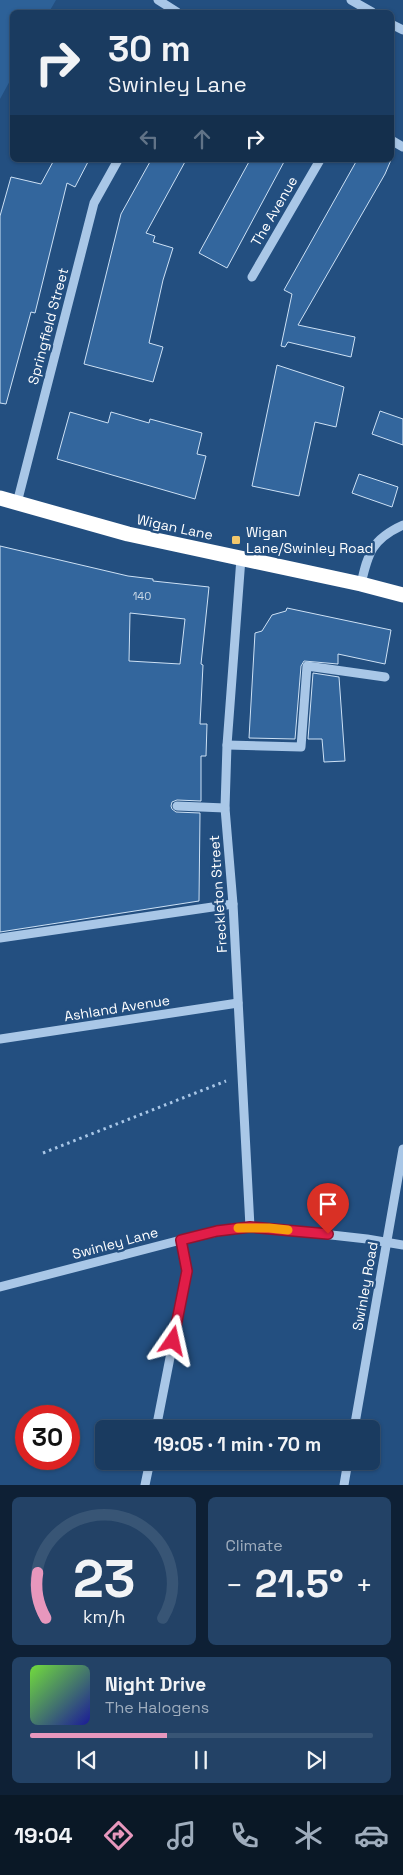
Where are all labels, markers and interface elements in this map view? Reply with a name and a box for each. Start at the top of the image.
text: 30 m [108,27,191,71]
icon: right [25,30,90,95]
text: Swinley Lane [108,70,247,98]
icon: left [135,125,163,153]
icon: ahead [188,125,216,153]
icon: right [241,125,269,153]
street label: The Avenue [247,173,301,249]
street label: Springfield Street [24,266,72,386]
street label: Wigan Lane [135,510,215,544]
place label: Wigan Lane/Swinley Road [246,523,374,557]
marker: Wigan Lane/Swinley Road [230,534,242,546]
house number: 140 [133,589,151,603]
street label: Freckleton Street [205,835,231,953]
street label: Ashland Avenue [63,991,171,1025]
pin [307,1183,349,1234]
icon: arrive [314,1190,342,1218]
street label: Swinley Lane [70,1223,160,1263]
street label: Swinley Road [348,1240,382,1332]
position arrow [146,1314,198,1366]
speed limit sign: 30 [15,1405,80,1470]
text: 19:05 · 1 min · 70 m [154,1432,321,1457]
text: Climate [226,1535,283,1556]
text: 23 [72,1546,135,1612]
text: 21.5° [255,1560,344,1608]
text: − [226,1567,243,1603]
text: + [356,1567,373,1603]
text: km/h [82,1605,125,1628]
text: Night Drive [105,1672,206,1697]
text: The Halogens [105,1697,209,1718]
icon: previous [73,1746,101,1774]
icon: pause [187,1746,215,1774]
icon: next [302,1746,330,1774]
icon: directions [101,1818,136,1853]
icon: music [164,1818,199,1853]
icon: phone [227,1818,262,1853]
icon: climate [291,1818,326,1853]
icon: car [354,1818,389,1853]
text: 19:04 [14,1821,72,1849]

